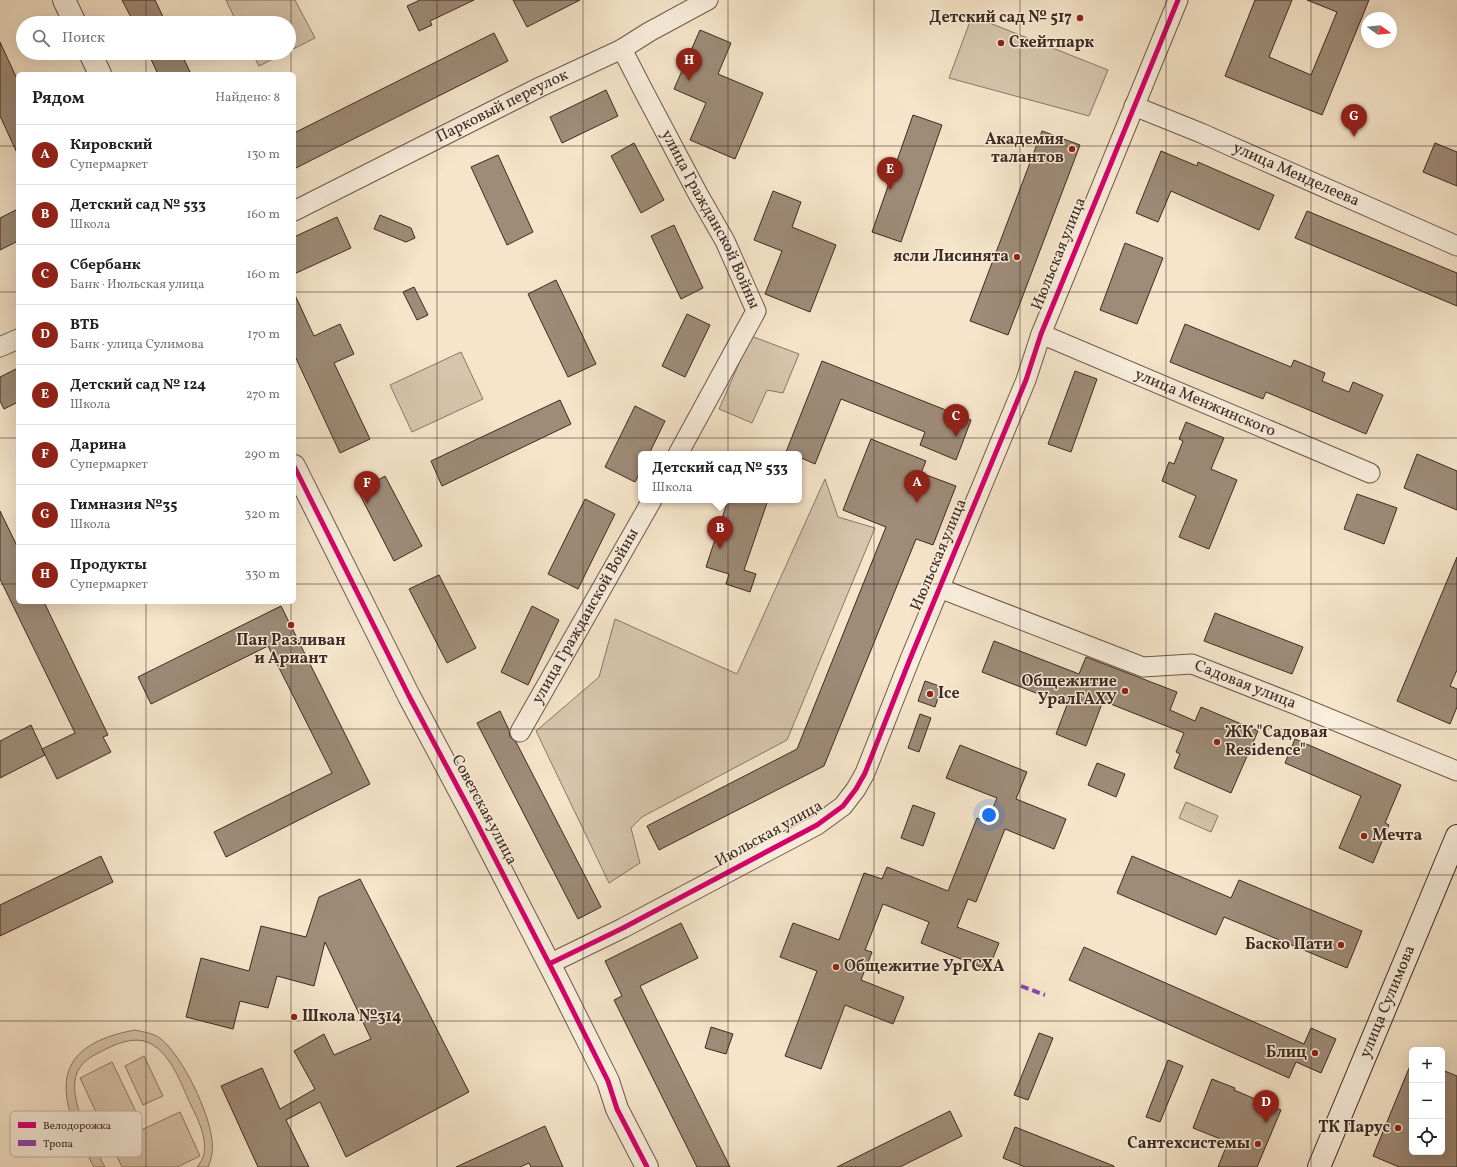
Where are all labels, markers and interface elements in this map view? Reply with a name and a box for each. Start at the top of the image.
place label: Детский сад № 517 [929,7,1072,29]
north arrow [1361,12,1397,48]
marker: Детский сад № 517 [1075,13,1085,23]
search box [16,16,296,60]
icon: search [30,27,52,49]
text: Поиск [62,28,105,49]
place label: Скейтпарк [1009,32,1095,54]
marker: Скейтпарк [996,38,1006,48]
pin: H [676,48,702,81]
street label: Парковый переулок [432,64,572,149]
text: Рядом [32,87,85,110]
text: Найдено: 8 [215,89,280,107]
pin: G [1341,104,1367,137]
street label: улица Гражданской Войны [655,126,765,313]
place label: Академия талантов [985,129,1064,169]
text: Кировский [70,135,152,156]
street label: улица Менделеева [1229,137,1363,213]
marker: Академия талантов [1067,144,1077,154]
text: A [40,146,50,164]
text: 130 m [247,146,280,164]
text: Супермаркет [70,156,148,174]
pin: E [877,157,903,190]
street label: Июльская улица [1026,194,1092,314]
text: Детский сад № 533 [70,195,206,216]
text: B [41,206,49,224]
text: 160 m [246,206,280,224]
text: Школа [70,216,110,234]
place label: ясли Лисинята [893,246,1009,268]
marker: ясли Лисинята [1012,252,1022,262]
text: Сбербанк [70,255,141,276]
text: C [41,266,49,284]
text: 160 m [246,266,280,284]
text: Банк · Июльская улица [70,276,205,294]
text: ВТБ [70,315,99,336]
text: D [40,326,50,344]
text: 170 m [247,326,280,344]
text: Банк · улица Сулимова [70,336,204,354]
street label: улица Менжинского [1131,364,1279,443]
text: Детский сад № 124 [70,375,206,396]
text: E [41,386,49,404]
text: 270 m [246,386,280,404]
text: Школа [70,396,110,414]
pin: C [943,404,969,437]
text: Дарина [70,435,126,456]
text: F [41,446,49,464]
text: 290 m [244,446,280,464]
popup [638,451,802,503]
text: Супермаркет [70,456,148,474]
text: Детский сад № 533 [652,458,788,479]
pin: A [904,470,930,503]
pin: F [354,471,380,504]
text: Школа [652,479,692,497]
text: Гимназия №35 [70,495,177,516]
street label: Июльская улица [905,495,973,614]
text: G [40,506,50,524]
text: 320 m [245,506,280,524]
text: Школа [70,516,110,534]
pin: B [707,516,733,549]
street label: улица Гражданской Войны [527,525,644,708]
text: Продукты [70,555,147,576]
text: H [40,566,50,584]
text: 330 m [245,566,280,584]
text: Супермаркет [70,576,148,594]
marker: Пан Разливан и Ариант [286,620,296,630]
place label: Пан Разливан и Ариант [236,630,346,670]
street label: Садовая улица [1191,655,1299,715]
place label: Общежитие УралГАХУ [1022,671,1117,711]
place label: Ice [938,683,960,705]
marker: Общежитие УралГАХУ [1120,686,1130,696]
marker: Ice [925,689,935,699]
place label: ЖК "Садовая Residence" [1225,722,1328,762]
marker: ЖК "Садовая Residence" [1212,737,1222,747]
street label: Советская улица [446,751,522,869]
street label: Июльская улица [711,795,827,873]
your location [979,805,999,825]
place label: Мечта [1372,825,1422,847]
marker: Мечта [1359,831,1369,841]
place label: Баско Пати [1245,934,1333,956]
marker: Баско Пати [1336,940,1346,950]
street label: улица Сулимова [1355,942,1421,1061]
place label: Общежитие УрГСХА [844,956,1005,978]
marker: Общежитие УрГСХА [831,962,841,972]
place label: Школа №314 [302,1006,402,1028]
marker: Школа №314 [289,1012,299,1022]
place label: Блиц [1266,1042,1307,1064]
map controls [1409,1047,1445,1155]
button: + [1409,1047,1445,1083]
marker: Блиц [1310,1048,1320,1058]
button: − [1409,1083,1445,1119]
pin: D [1253,1090,1279,1123]
legend [10,1111,142,1157]
place label: ТК Парус [1318,1117,1391,1139]
text: Велодорожка [43,1119,112,1134]
button: locate [1409,1119,1445,1155]
marker: ТК Парус [1393,1123,1403,1133]
place label: Сантехсистемы [1127,1133,1250,1155]
text: Тропа [43,1137,74,1152]
marker: Сантехсистемы [1253,1139,1263,1149]

